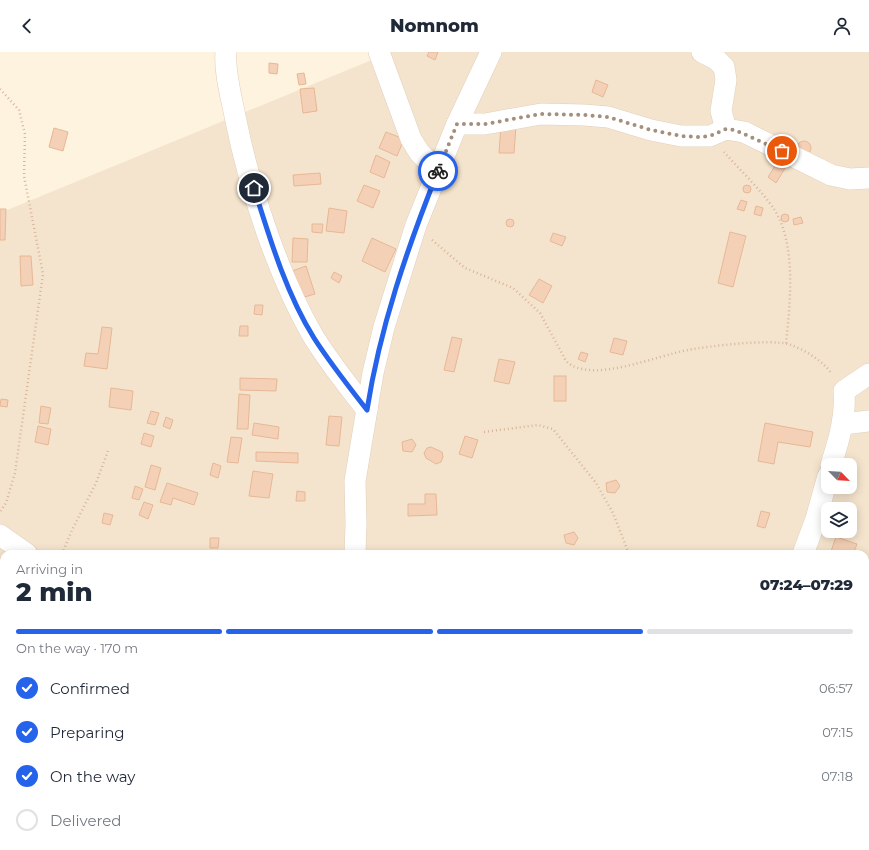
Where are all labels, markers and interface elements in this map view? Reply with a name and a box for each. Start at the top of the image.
icon: back [16,15,38,37]
text: Nomnom [390,15,479,37]
icon: person [831,15,853,37]
pin [765,134,799,168]
icon: bag [771,140,793,162]
courier [418,151,458,191]
icon: bike [427,160,449,182]
pin [237,171,271,205]
icon: home [243,177,265,199]
north arrow [821,458,857,494]
map controls [821,458,857,538]
button: layers [821,502,857,538]
text: Arriving in [16,561,83,577]
text: 07:24–07:29 [760,575,853,594]
text: 2 min [16,576,93,608]
text: On the way · 170 m [16,640,138,656]
icon: check [16,677,38,699]
text: Confirmed [50,679,130,698]
text: 06:57 [819,680,853,696]
icon: check [16,721,38,743]
text: Preparing [50,723,125,742]
text: 07:15 [822,724,853,740]
icon: check [16,765,38,787]
text: On the way [50,767,135,786]
text: 07:18 [821,768,853,784]
text: Delivered [50,811,122,830]

